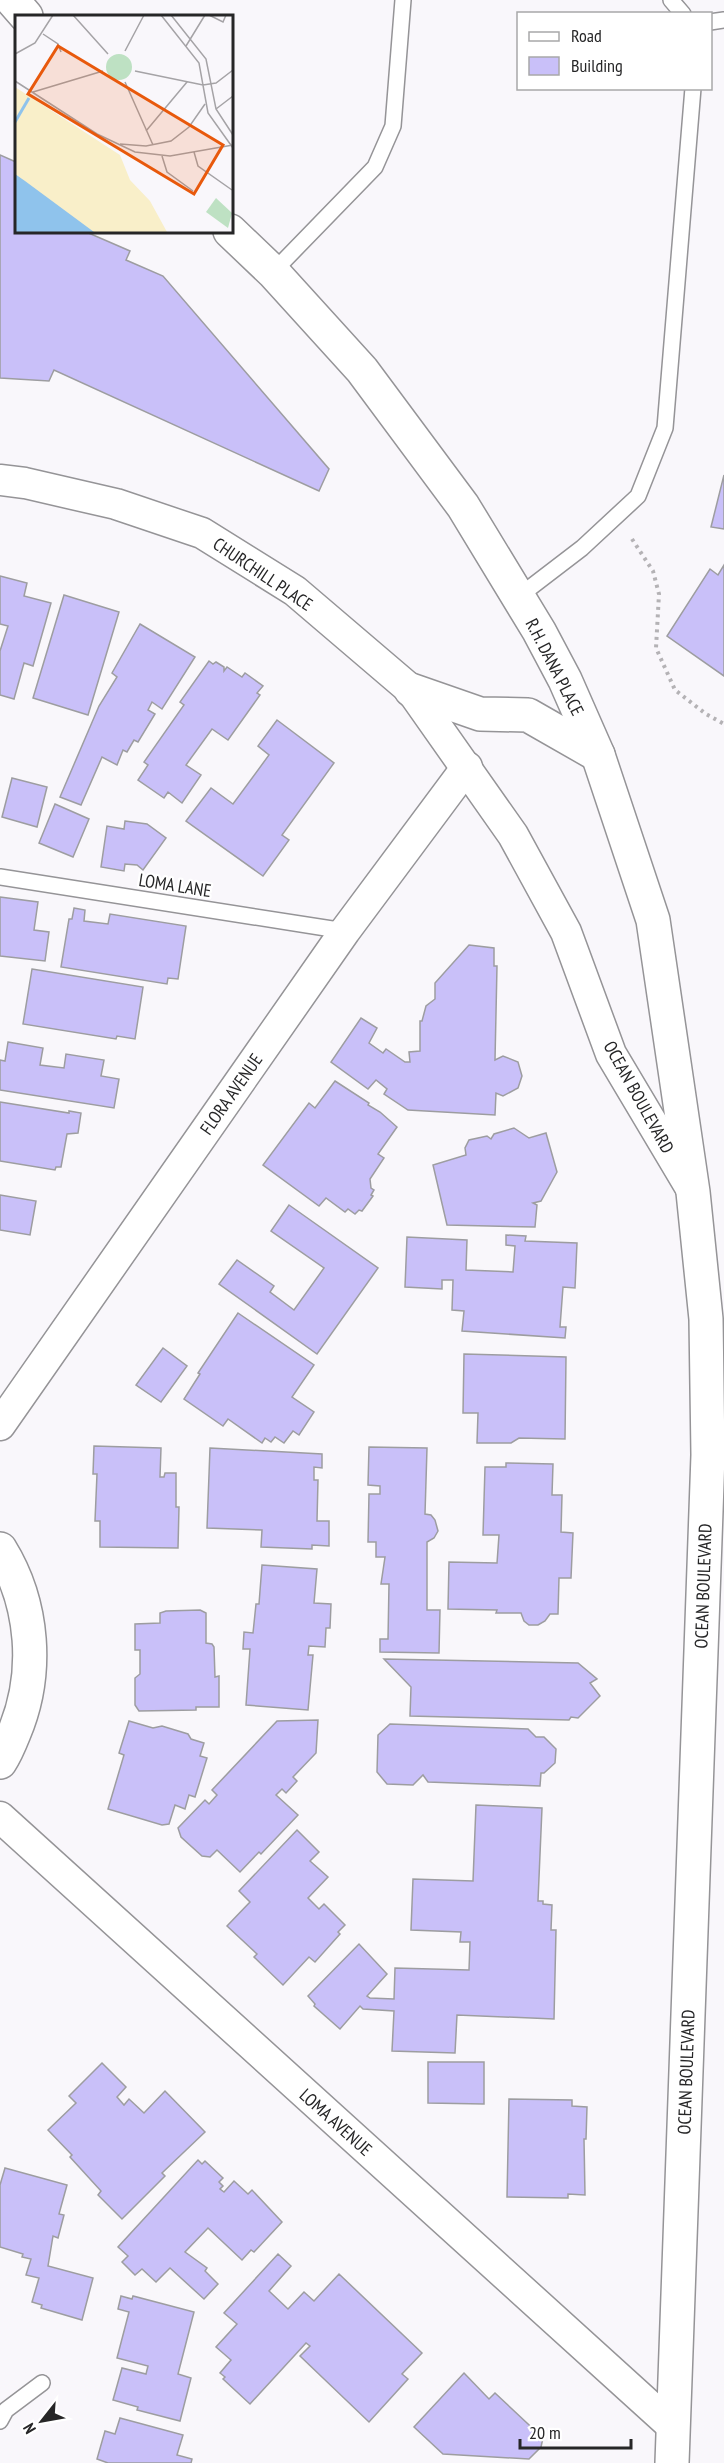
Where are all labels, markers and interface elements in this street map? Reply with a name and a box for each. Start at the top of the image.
legend [517,12,712,90]
inset map [15,15,232,232]
text: Road [571,24,602,47]
text: Building [571,54,623,77]
street label: CHURCHILL PLACE [209,532,317,616]
street label: R.H. DANA PLACE [521,614,589,720]
street label: LOMA LANE [137,868,213,902]
street label: OCEAN BOULEVARD [599,1037,679,1157]
street label: FLORA AVENUE [195,1049,267,1139]
street label: OCEAN BOULEVARD [689,1523,717,1649]
street label: OCEAN BOULEVARD [672,2009,700,2135]
street label: LOMA AVENUE [295,2083,377,2161]
north arrow [12,2391,72,2451]
scale bar [520,2412,631,2450]
text: N [18,2420,40,2438]
text: 20 m [529,2421,561,2444]

